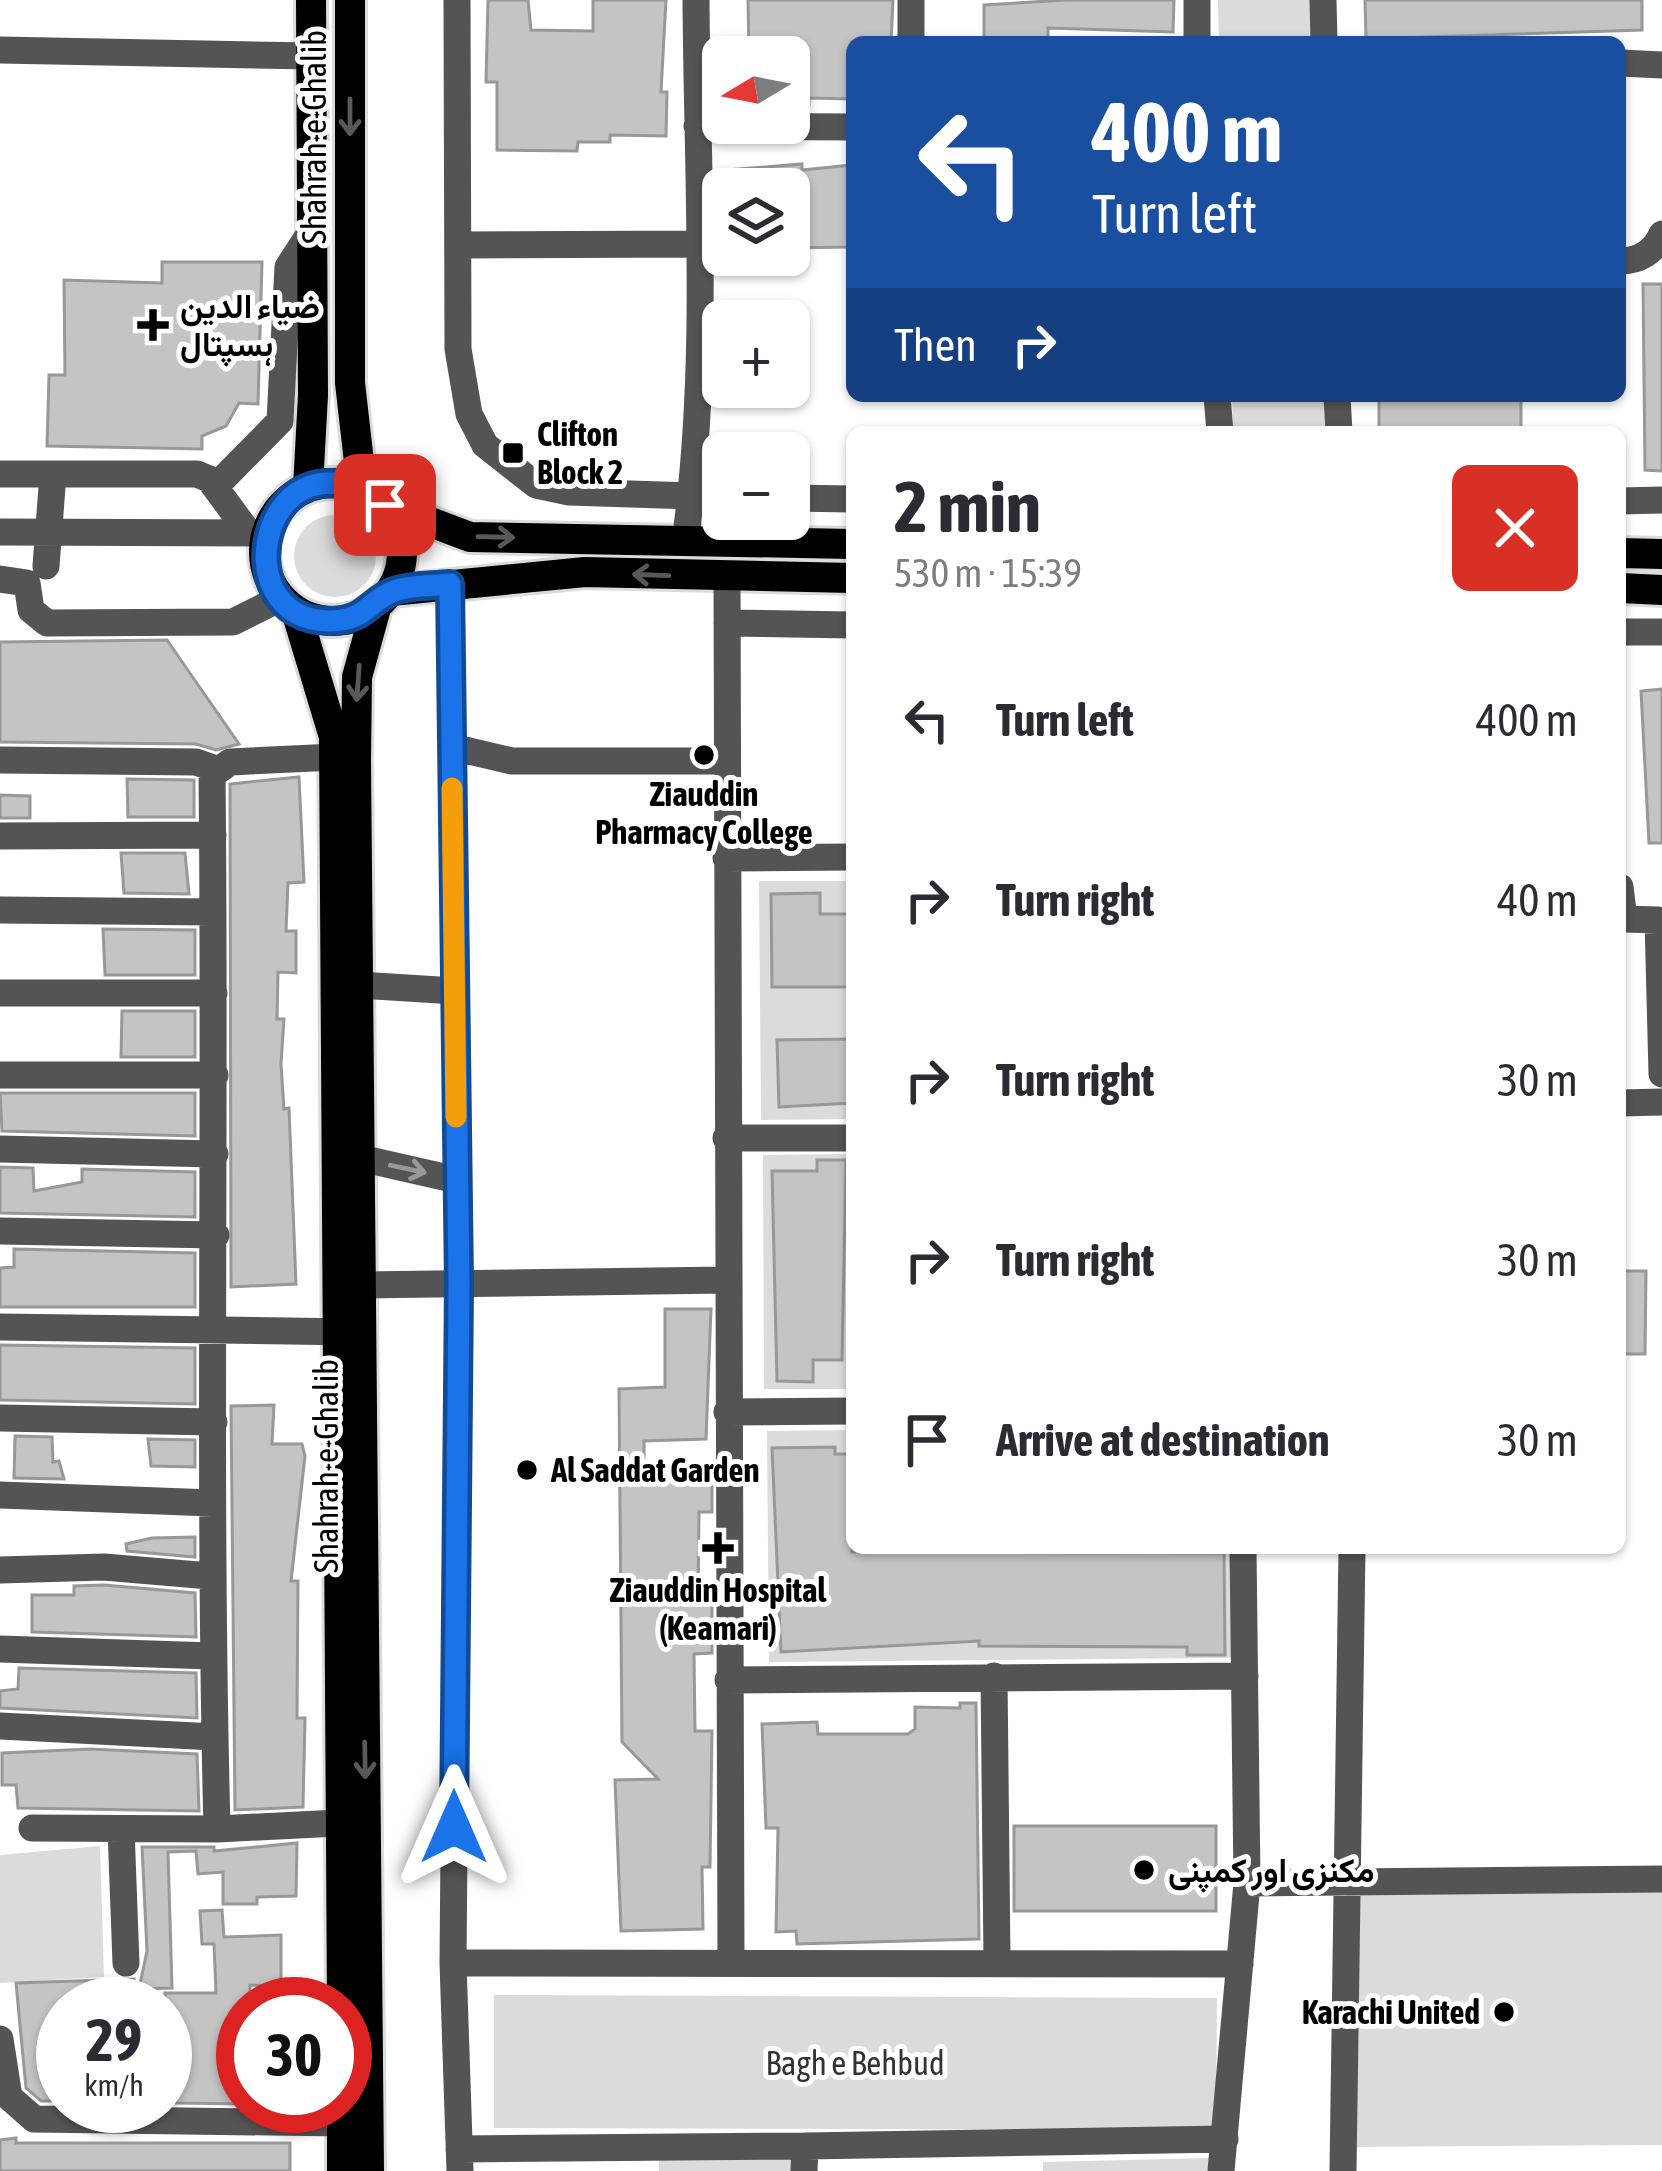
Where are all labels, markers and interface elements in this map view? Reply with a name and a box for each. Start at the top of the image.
street label: Shahrah-e-Ghalib [295,30,333,244]
north arrow [702,36,810,144]
map controls [702,36,810,540]
icon: left [894,84,1050,240]
text: 400 m [1092,84,1282,180]
one-way arrow [339,97,361,136]
button: layers [702,168,810,276]
text: Turn left [1092,183,1257,244]
place label: ضیاء الدین ہسپتال [180,287,320,367]
button: + [702,300,810,408]
marker: ضیاء الدین ہسپتال [137,309,169,341]
icon: right [1001,312,1067,378]
text: Then [894,319,977,371]
place label: Clifton Block 2 [537,415,623,491]
button: − [702,432,810,540]
marker: Clifton Block 2 [500,440,526,466]
pin [334,454,436,556]
text: 2 min [894,465,1041,547]
button: close [1452,465,1578,591]
icon: arrive [352,472,418,538]
one-way arrow [476,526,515,549]
text: 530 m · 15:39 [894,551,1082,595]
one-way arrow [632,563,671,586]
one-way arrow [347,663,370,702]
icon: left [894,687,960,753]
text: Turn left [996,694,1134,746]
text: 400 m [1476,694,1578,746]
marker: Ziauddin Pharmacy College [691,742,717,768]
place label: Ziauddin Pharmacy College [595,775,813,851]
icon: right [894,867,960,933]
text: Turn right [996,874,1154,926]
text: 40 m [1497,874,1578,926]
icon: right [894,1047,960,1113]
text: Turn right [996,1054,1154,1106]
text: 30 m [1497,1054,1578,1106]
one-way arrow [388,1159,427,1181]
icon: right [894,1227,960,1293]
text: Turn right [996,1234,1154,1286]
text: 30 m [1497,1234,1578,1286]
street label: Shahrah-e-Ghalib [307,1359,345,1573]
icon: arrive [894,1407,960,1473]
text: Arrive at destination [996,1414,1330,1466]
text: 30 m [1497,1414,1578,1466]
place label: Al Saddat Garden [550,1451,760,1489]
marker: Al Saddat Garden [514,1457,540,1483]
marker: Ziauddin Hospital (Keamari) [702,1532,734,1564]
place label: Ziauddin Hospital (Keamari) [610,1571,827,1647]
one-way arrow [354,1740,376,1779]
position arrow [391,1764,517,1890]
place label: مکنزی اور کمپنی [1168,1851,1374,1893]
marker: مکنزی اور کمپنی [1131,1857,1157,1883]
speed limit sign: 30 [216,1977,372,2133]
place label: Karachi United [1302,1993,1480,2031]
marker: Karachi United [1491,1999,1517,2025]
text: 29 [86,2005,142,2074]
park label: Bagh e Behbud [765,2044,945,2082]
text: km/h [84,2068,144,2102]

